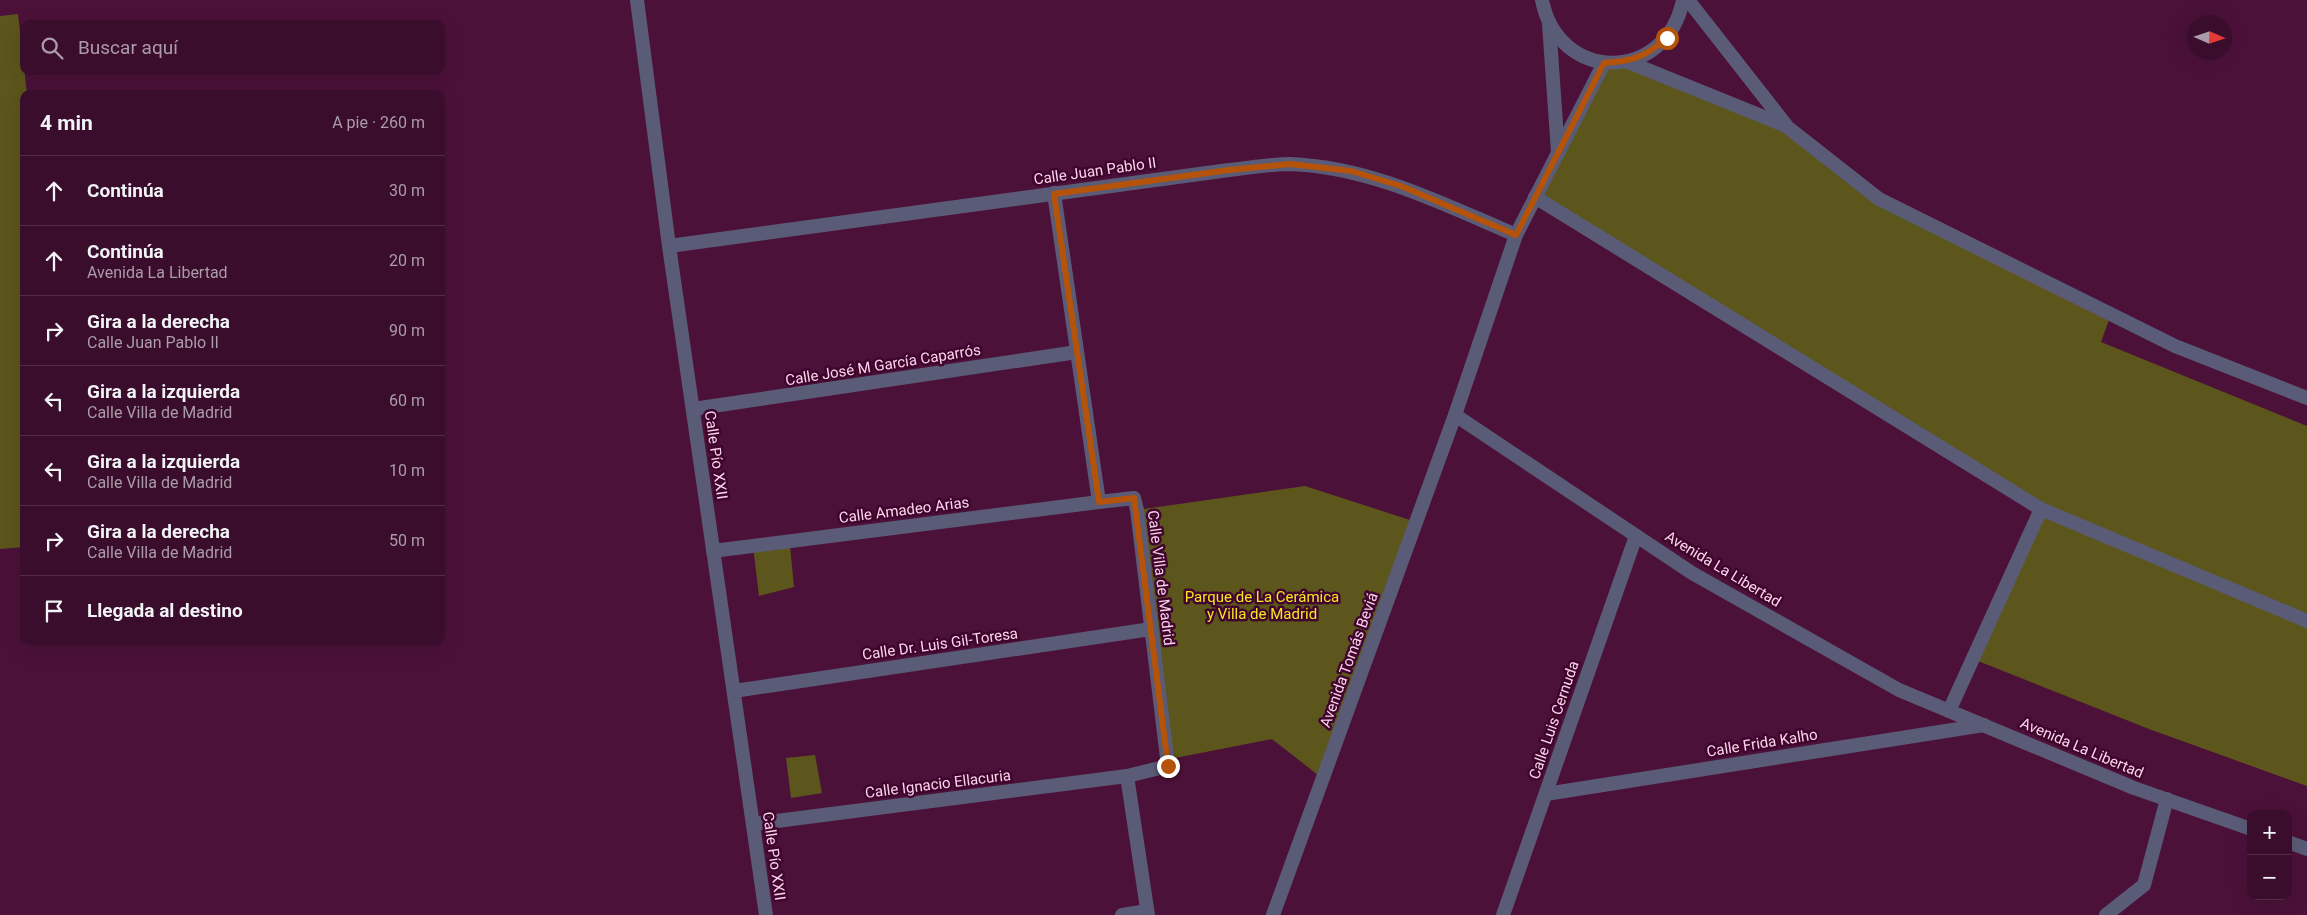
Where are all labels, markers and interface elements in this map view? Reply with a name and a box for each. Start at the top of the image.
north arrow [2187,15,2232,60]
search box [20,20,445,75]
route start [1656,27,1679,50]
icon: search [38,34,66,62]
text: Buscar aquí [78,36,178,59]
text: 4 min [40,111,93,135]
text: A pie · 260 m [332,113,425,132]
street label: Calle Juan Pablo II [1033,153,1157,189]
icon: ahead [40,177,68,205]
text: Continúa [87,179,164,202]
text: 30 m [389,181,425,200]
text: Continúa [87,240,164,263]
icon: ahead [40,247,68,275]
text: 20 m [389,251,425,270]
text: Avenida La Libertad [87,263,228,282]
text: Gira a la derecha [87,310,230,333]
icon: right [40,317,68,345]
text: 90 m [389,321,425,340]
text: Calle Juan Pablo II [87,333,219,352]
street label: Calle José M García Caparrós [784,341,982,389]
text: Gira a la izquierda [87,380,240,403]
icon: left [40,387,68,415]
text: 60 m [389,391,425,410]
text: Calle Villa de Madrid [87,403,232,422]
street label: Calle Pío XXII [701,410,731,500]
text: Gira a la izquierda [87,450,240,473]
icon: left [40,457,68,485]
text: 10 m [389,461,425,480]
text: Calle Villa de Madrid [87,473,232,492]
street label: Calle Amadeo Arias [838,493,970,527]
street label: Calle Villa de Madrid [1144,509,1178,647]
text: Gira a la derecha [87,520,230,543]
icon: right [40,527,68,555]
street label: Avenida La Libertad [1662,527,1784,611]
text: 50 m [389,531,425,550]
text: Calle Villa de Madrid [87,543,232,562]
park label: Parque de La Cerámica y Villa de Madrid [1185,588,1339,623]
street label: Avenida Tomás Beviá [1316,590,1382,730]
icon: arrive [40,597,68,625]
text: Llegada al destino [87,599,243,622]
street label: Calle Dr. Luis Gil-Toresa [861,624,1019,664]
street label: Calle Luis Cernuda [1525,658,1583,782]
street label: Avenida La Libertad [2018,714,2146,782]
street label: Calle Frida Kalho [1705,725,1819,761]
route end [1157,755,1180,778]
street label: Calle Ignacio Ellacuria [864,766,1012,802]
map controls [2247,810,2292,900]
button: + [2247,810,2292,855]
street label: Calle Pío XXII [759,811,789,901]
button: − [2247,855,2292,900]

